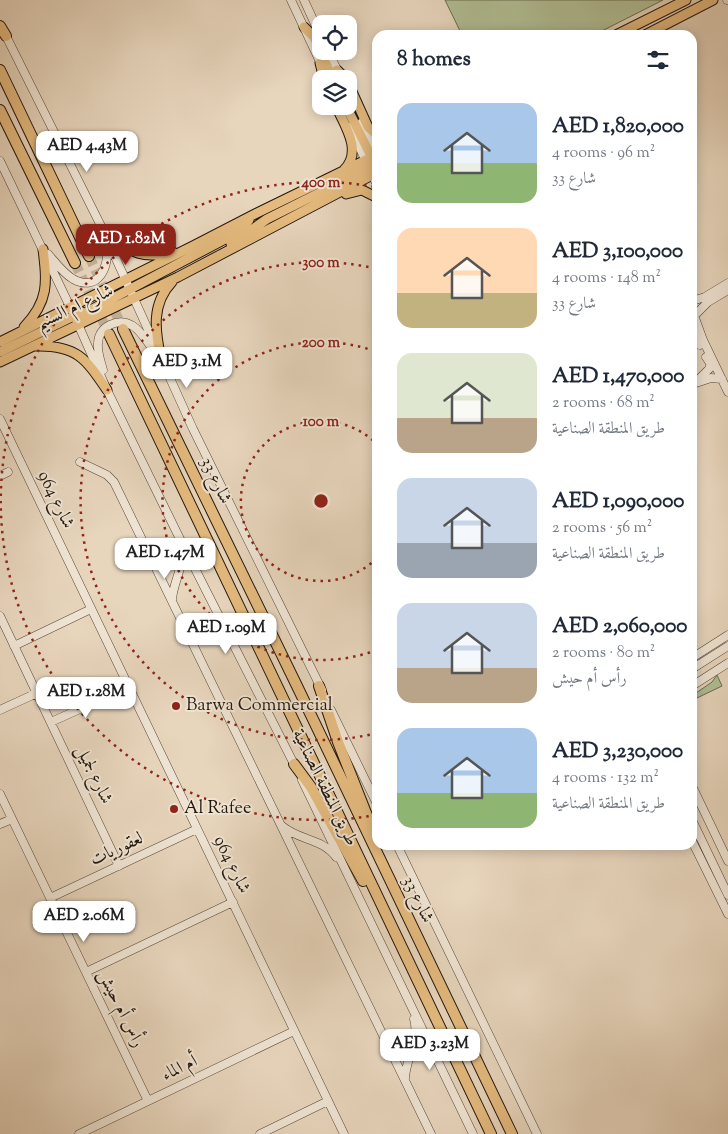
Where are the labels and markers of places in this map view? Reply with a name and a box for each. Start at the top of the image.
pin: AED 4.43M [30,130,144,173]
pin: AED 1.82M [69,224,183,266]
pin: AED 3.1M [135,346,239,389]
centre of rings [312,492,330,510]
pin: AED 1.47M [108,538,222,580]
pin: AED 1.09M [169,612,283,655]
pin: AED 1.28M [29,676,143,719]
place label: Barwa Commercial [186,693,333,719]
marker: Barwa Commercial [170,700,182,712]
place label: Al Rafee [184,796,251,822]
marker: Al Rafee [168,803,180,815]
pin: AED 2.06M [27,900,141,943]
pin: AED 3.23M [373,1028,487,1071]

